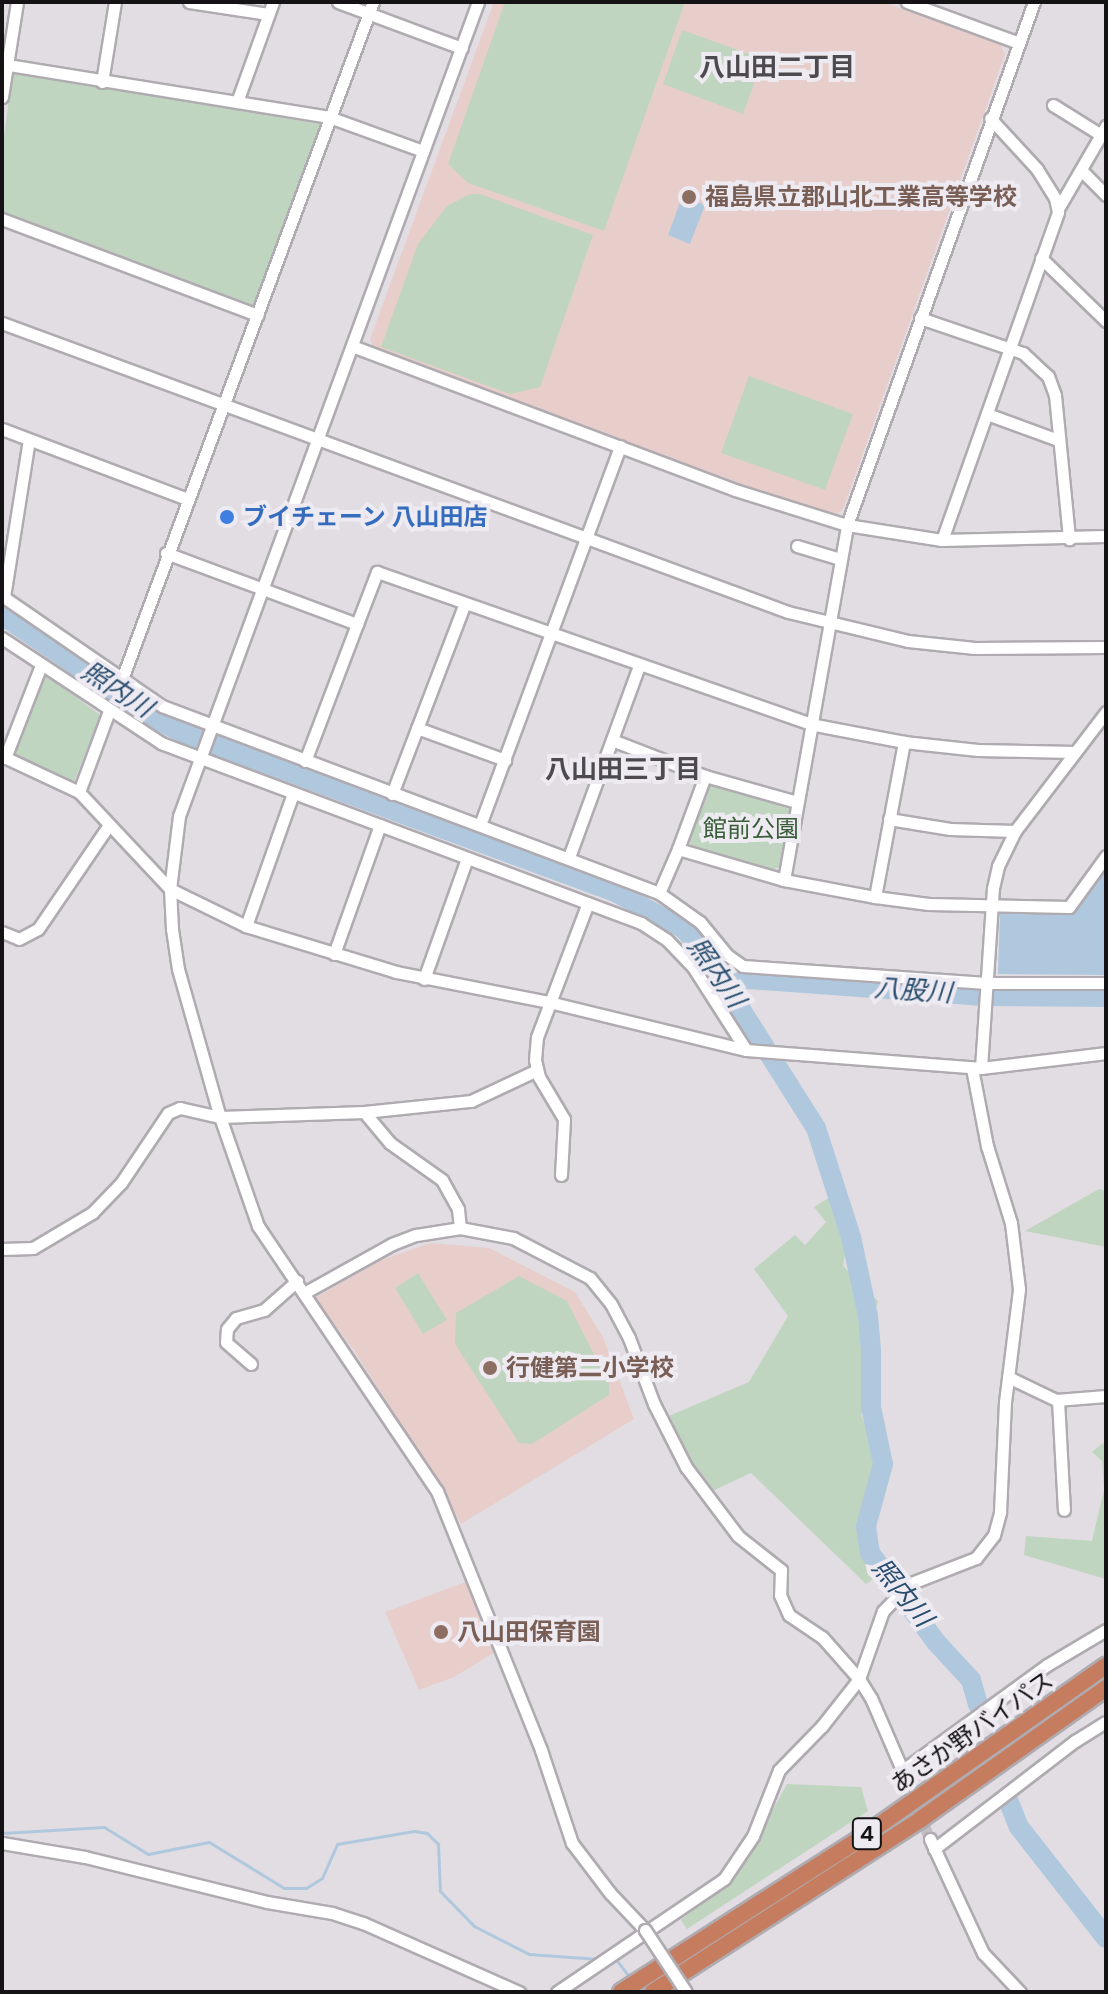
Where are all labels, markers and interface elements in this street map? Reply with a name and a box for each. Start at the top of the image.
district label: 八山田二丁目 [699,52,855,84]
place label: 福島県立郡山北工業高等学校 [705,183,1017,211]
marker: 福島県立郡山北工業高等学校 [680,188,698,206]
place label: ブイチェーン 八山田店 [243,503,489,531]
marker: ブイチェーン 八山田店 [218,508,236,526]
water label: 照内川 [76,656,158,724]
district label: 八山田三丁目 [545,754,701,786]
park label: 館前公園 [703,815,799,843]
water label: 照内川 [681,932,751,1014]
water label: 八股川 [873,973,953,1009]
place label: 行健第二小学校 [506,1354,674,1382]
marker: 行健第二小学校 [481,1359,499,1377]
water label: 照内川 [865,1553,939,1633]
place label: 八山田保育園 [457,1618,601,1646]
marker: 八山田保育園 [432,1623,450,1641]
street label: あさか野バイパス [885,1665,1059,1799]
road number: 4 [851,1816,883,1852]

